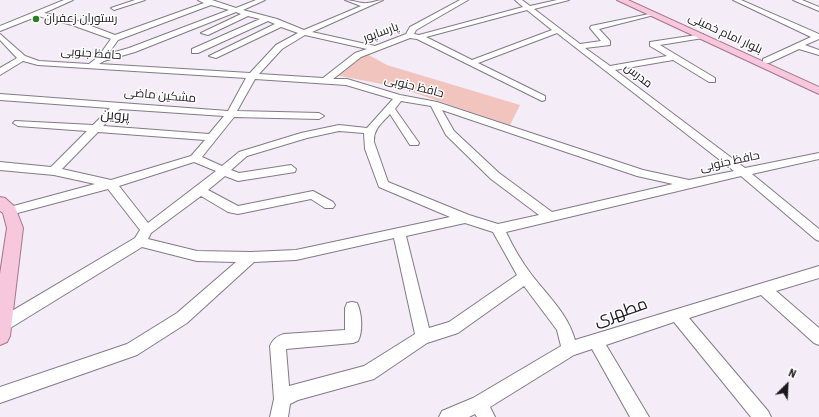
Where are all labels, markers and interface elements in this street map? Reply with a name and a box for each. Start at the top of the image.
street label: بلوار امام خمینی [686,11,764,57]
place label: رستوران زعفران [44,12,117,26]
marker: رستوران زعفران [31,14,41,24]
street label: پارساپور [361,20,401,46]
street label: حافظ جنوبی [60,45,122,63]
street label: مدرس [621,61,655,91]
street label: حافظ جنوبی [383,73,445,101]
street label: مشکین ماضی [123,86,197,106]
street label: پروین [100,107,130,125]
street label: حافظ جنوبی [699,149,761,175]
street label: مطهری [592,294,650,332]
north arrow [767,365,807,405]
text: N [786,366,798,381]

